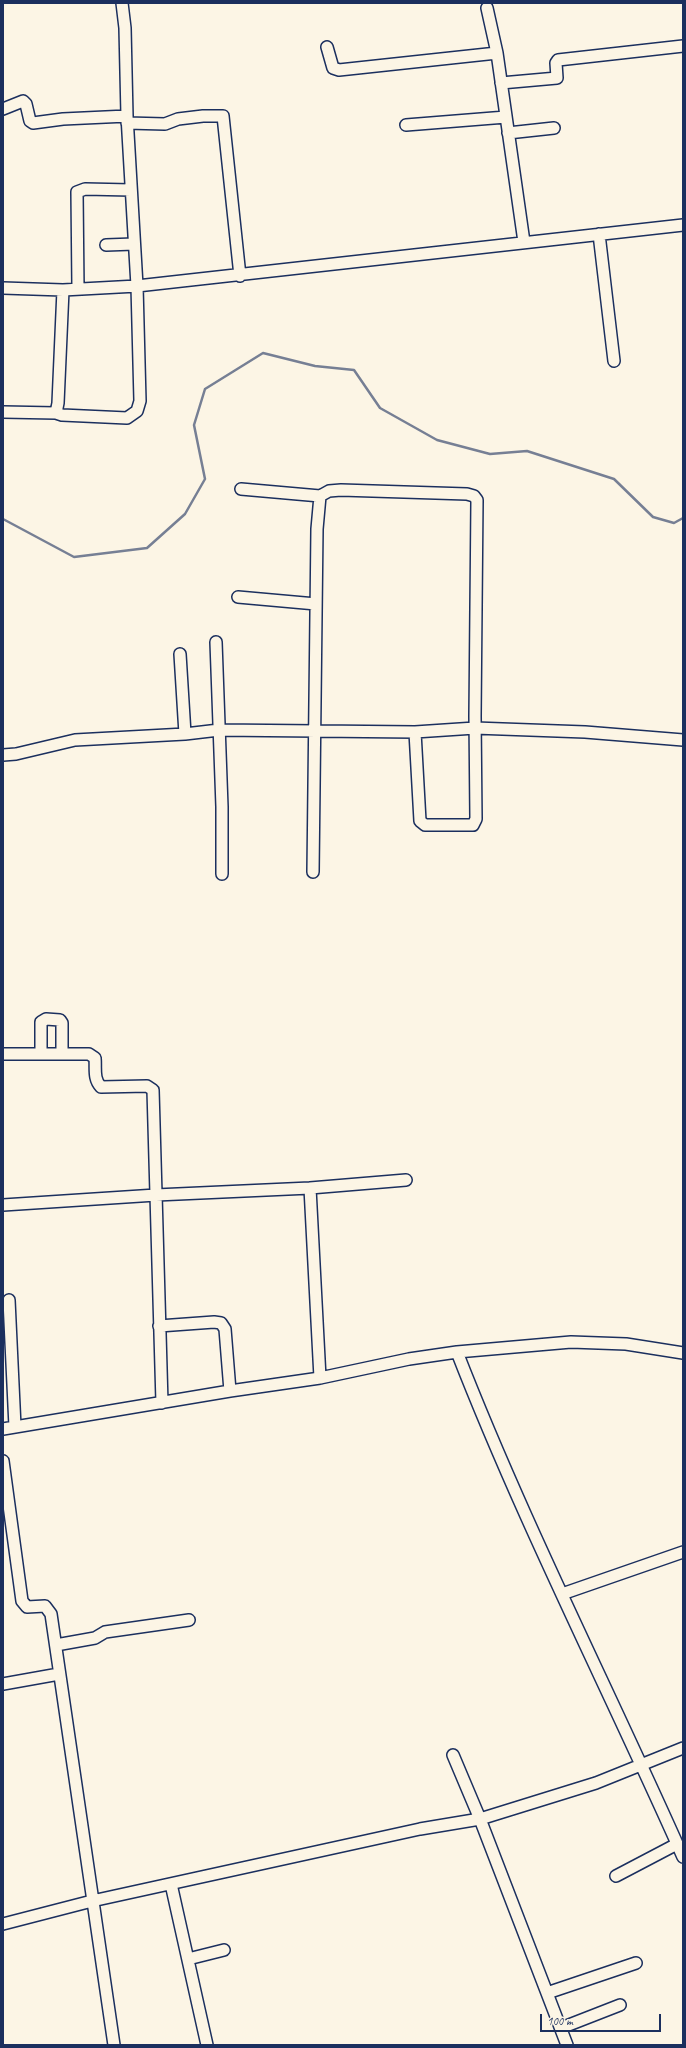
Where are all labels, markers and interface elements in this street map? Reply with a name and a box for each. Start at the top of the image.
scale bar [542,2006,663,2032]
text: 100 m [547,2013,573,2029]

